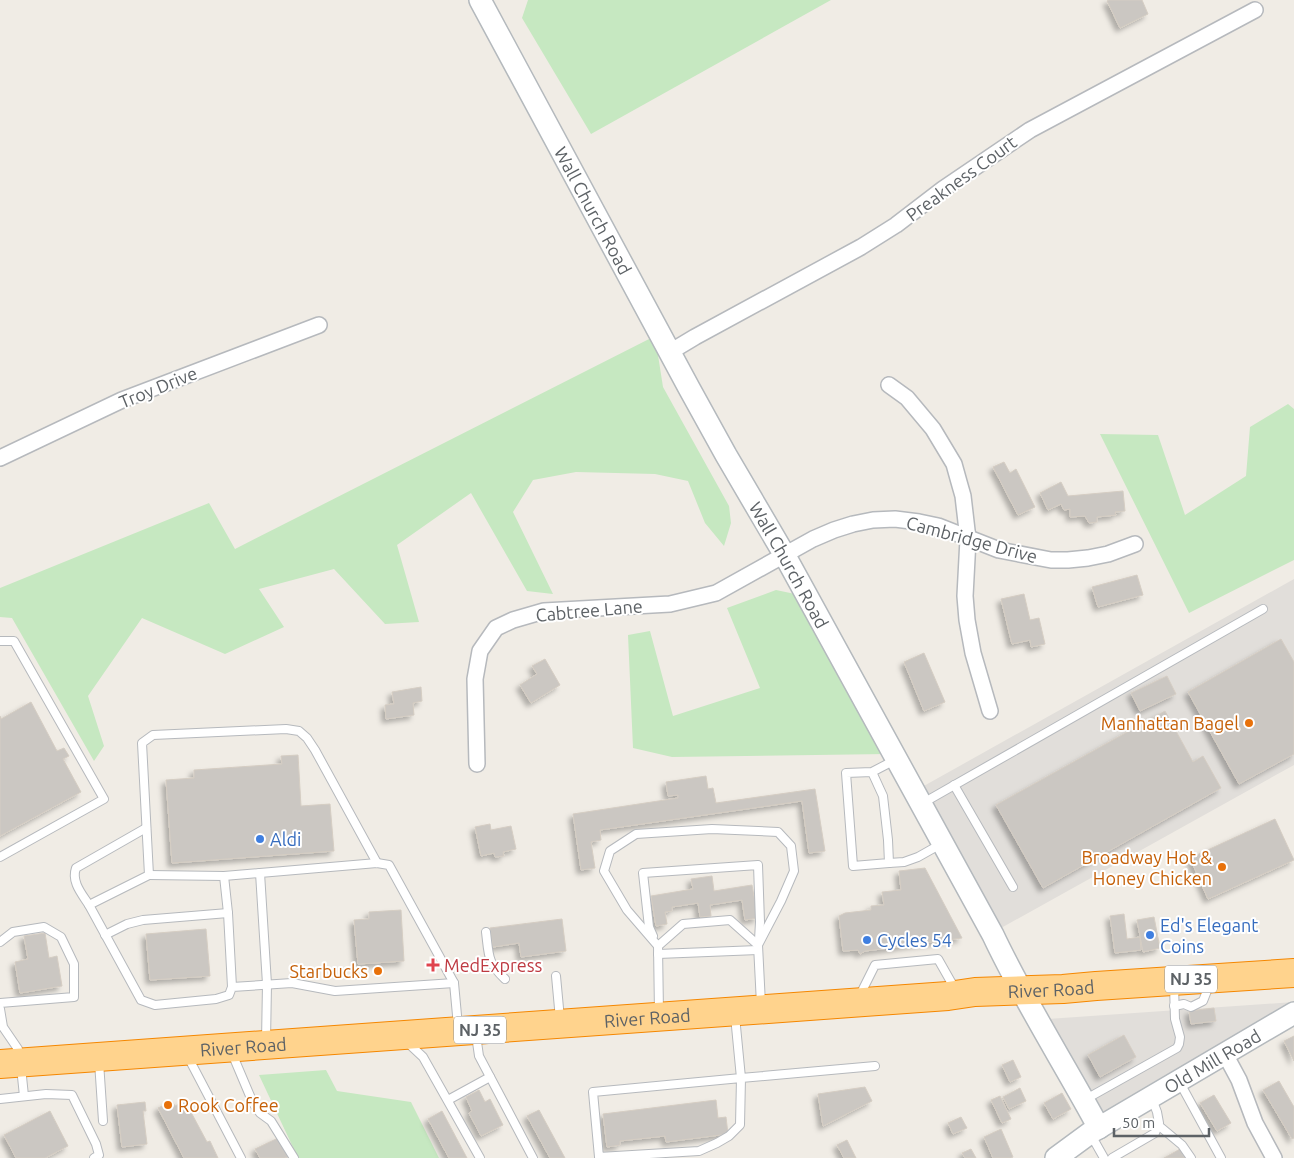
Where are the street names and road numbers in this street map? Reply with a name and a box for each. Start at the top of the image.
street label: Preakness Court [902,131,1020,225]
street label: Wall Church Road [551,143,636,278]
street label: Troy Drive [116,362,200,412]
street label: Wall Church Road [746,498,833,632]
street label: Cambridge Drive [904,512,1040,566]
street label: Cabtree Lane [535,595,643,625]
road number: NJ 35 [1165,966,1217,992]
street label: River Road [1008,976,1095,1001]
street label: River Road [603,1004,691,1031]
road number: NJ 35 [454,1016,506,1044]
street label: Old Mill Road [1160,1025,1264,1097]
street label: River Road [199,1033,287,1060]

